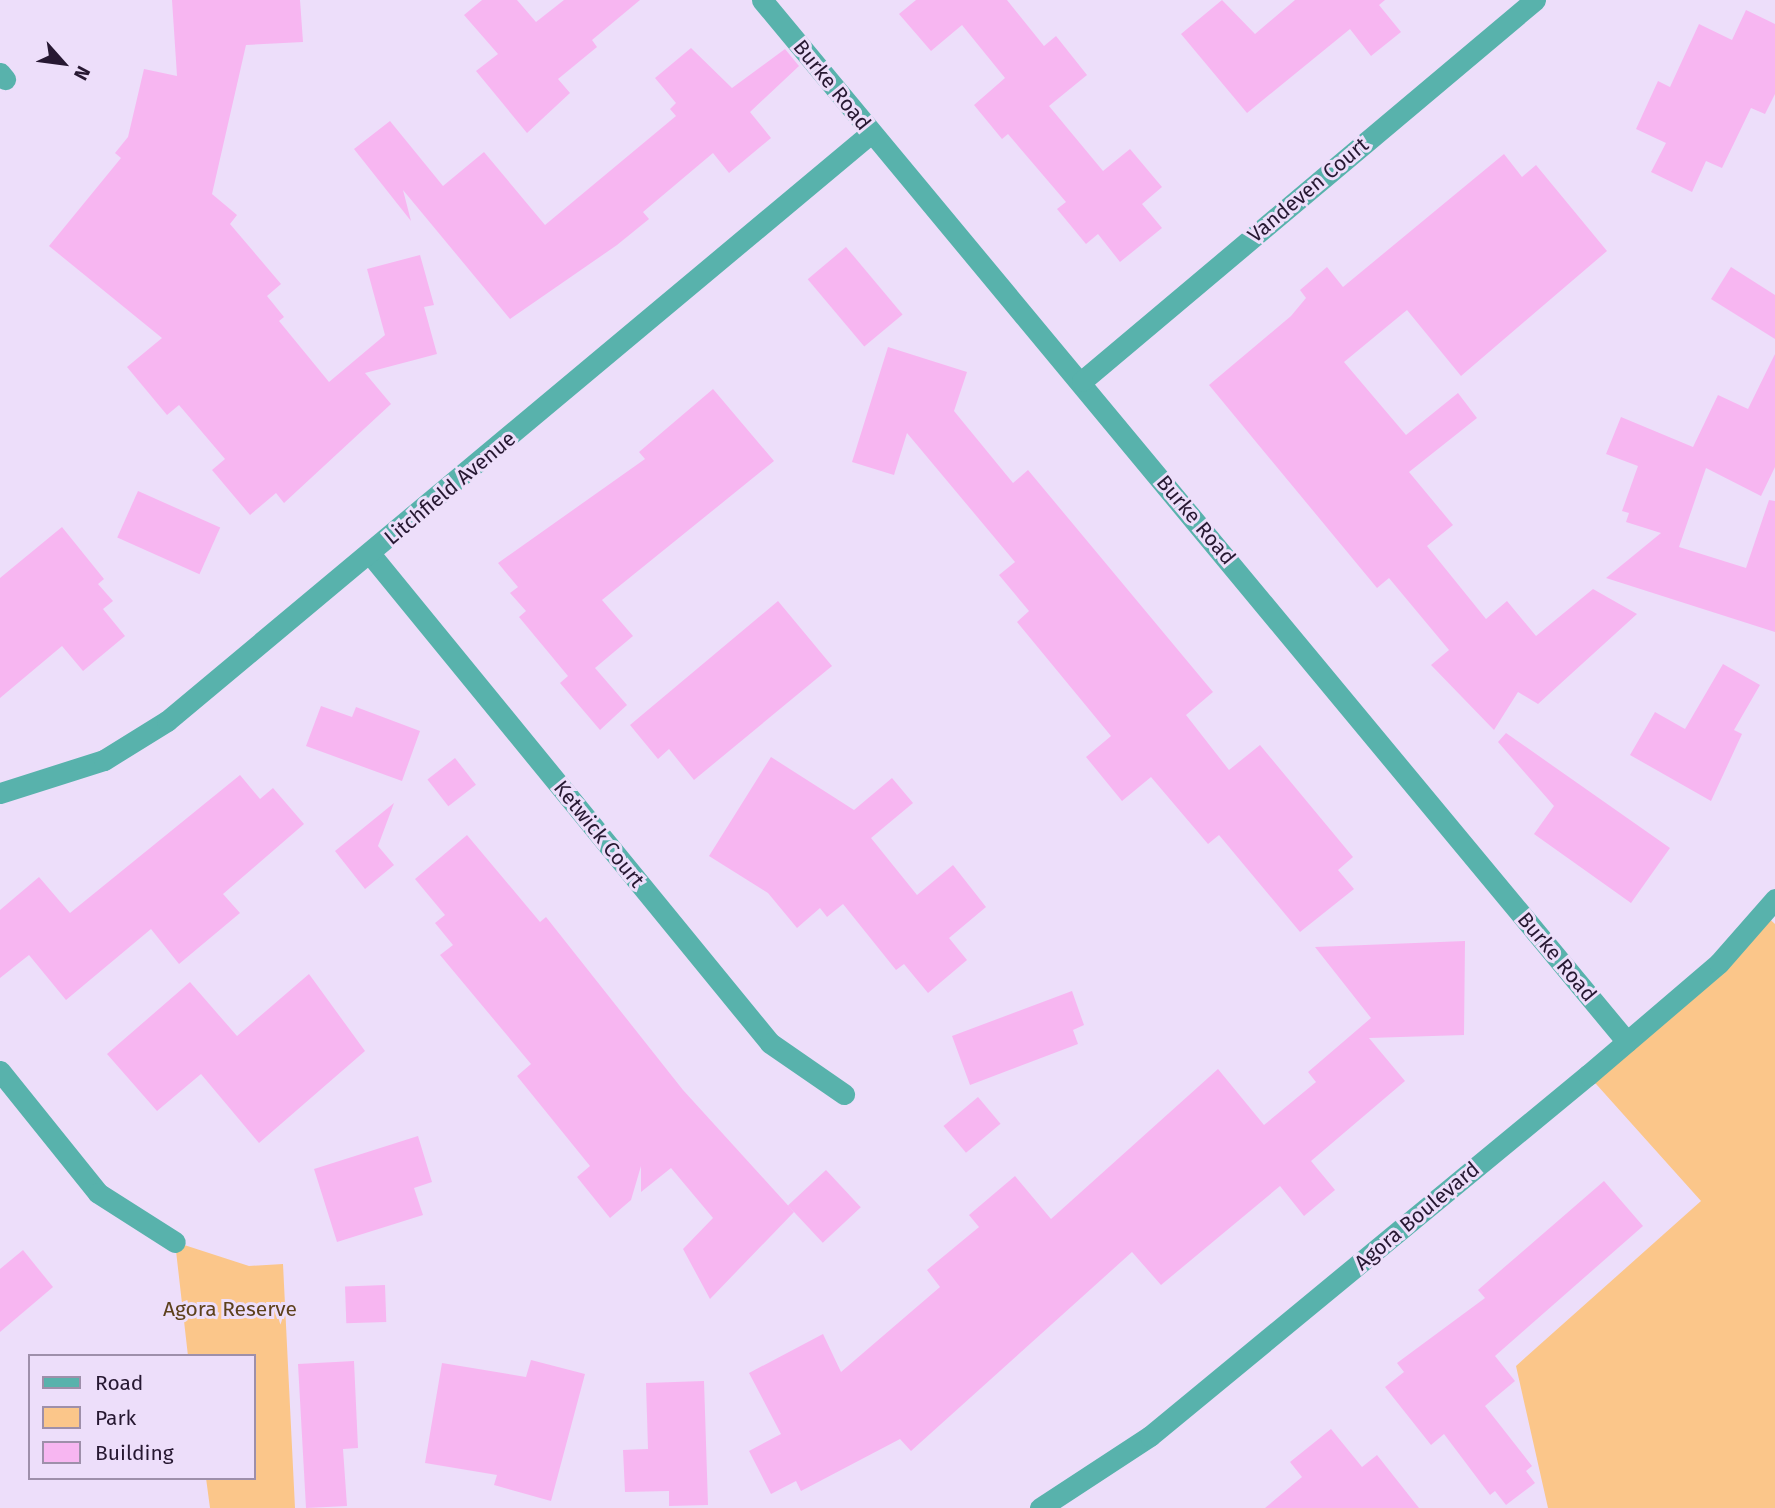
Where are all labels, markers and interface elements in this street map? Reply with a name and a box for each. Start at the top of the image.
north arrow [28,28,98,98]
street label: Burke Road [788,35,876,135]
text: N [69,62,95,84]
street label: Vandeven Court [1243,132,1373,248]
street label: Litchfield Avenue [379,426,521,550]
street label: Burke Road [1151,470,1241,570]
street label: Ketwick Court [548,776,650,892]
street label: Burke Road [1512,907,1602,1007]
street label: Agora Boulevard [1349,1156,1485,1276]
park label: Agora Reserve [163,1296,297,1322]
legend [28,1354,256,1480]
text: Road [95,1370,143,1396]
text: Park [95,1405,136,1431]
text: Building [95,1440,174,1466]

